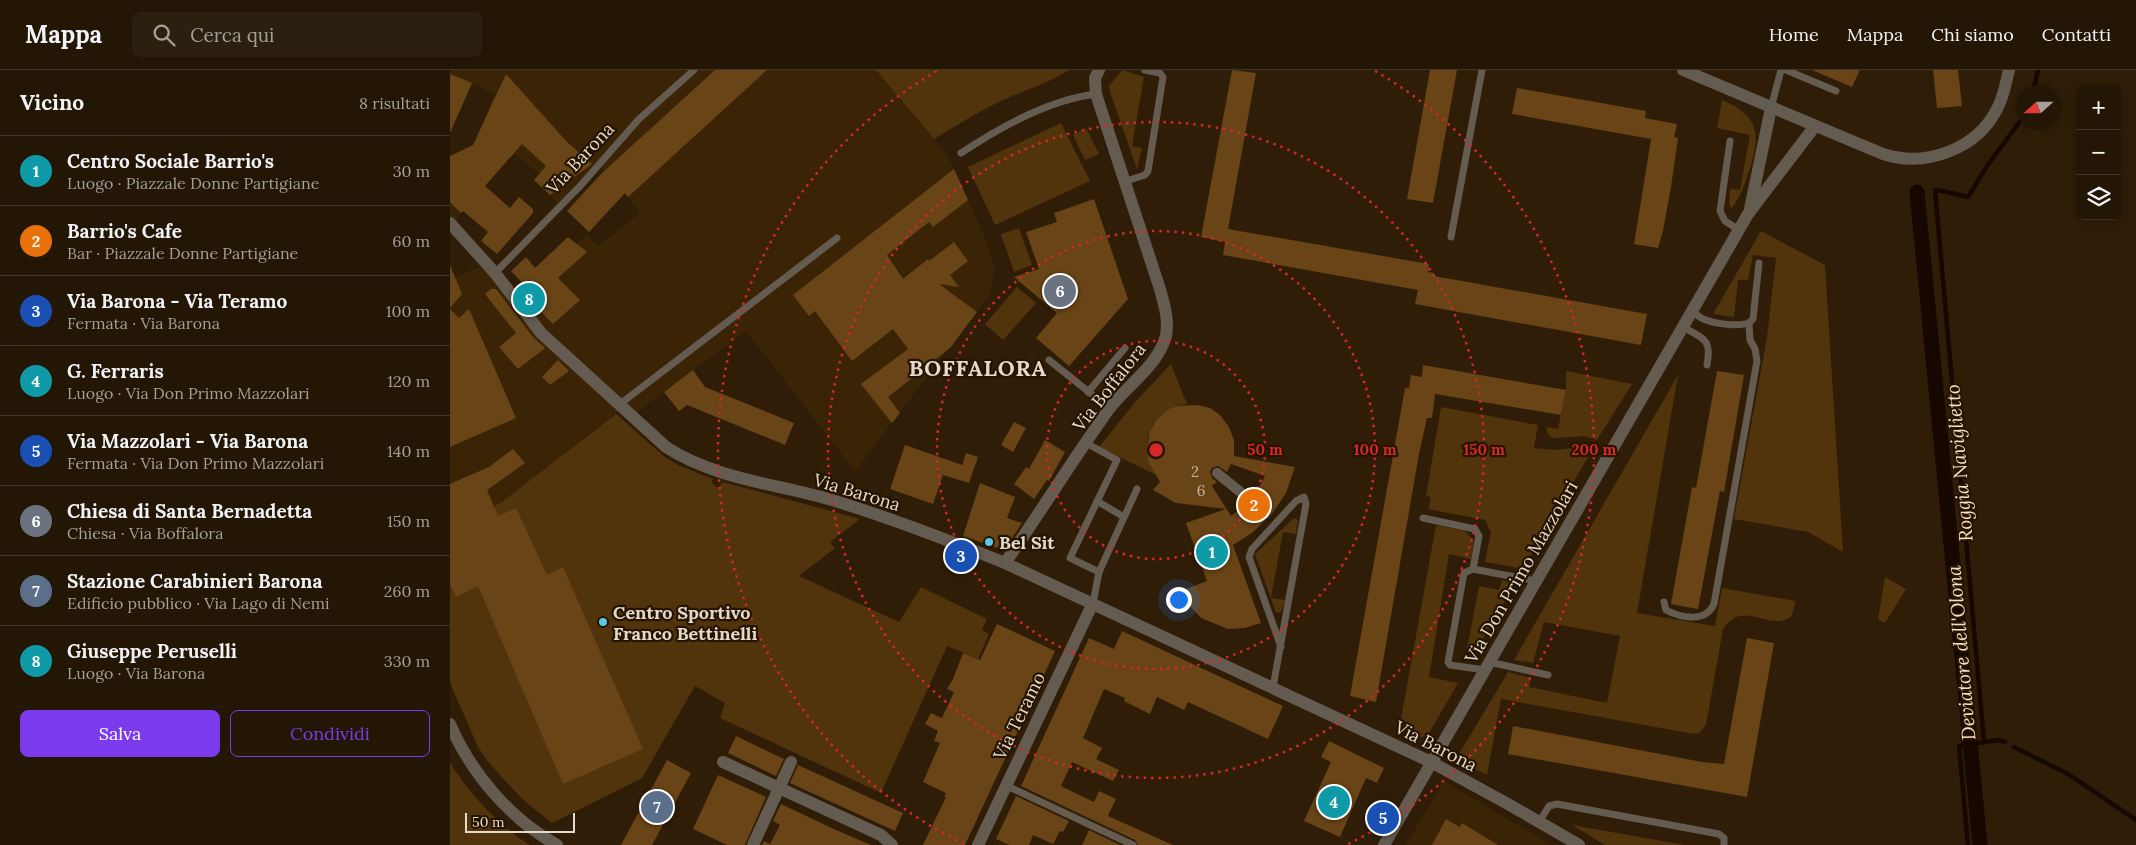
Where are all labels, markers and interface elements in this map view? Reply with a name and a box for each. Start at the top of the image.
search box [132,12,482,57]
text: Mappa [25,19,102,50]
icon: search [150,21,178,49]
text: Cerca qui [190,23,274,47]
text: Home [1769,23,1819,46]
text: Mappa [1847,23,1903,46]
text: Chi siamo [1931,23,2014,46]
text: Contatti [2042,23,2111,46]
north arrow [2016,85,2061,130]
map controls [2076,85,2121,220]
button: + [2076,85,2121,130]
text: Vicino [20,89,84,116]
text: 8 risultati [359,93,430,113]
street label: Via Barona [540,117,619,199]
button: − [2076,130,2121,175]
text: Centro Sociale Barrio's [67,149,274,173]
text: 1 [33,161,39,181]
text: 30 m [393,161,430,181]
text: Luogo · Piazzale Donne Partigiane [67,173,319,193]
button: layers [2076,175,2121,220]
text: Barrio's Cafe [67,219,182,243]
text: 2 [32,231,40,251]
text: 60 m [392,231,430,251]
text: Bar · Piazzale Donne Partigiane [67,243,298,263]
pin: 6 [1044,272,1076,310]
pin: 8 [513,280,545,318]
text: Via Barona - Via Teramo [67,289,287,313]
text: 3 [32,301,40,321]
text: 100 m [386,301,430,321]
text: Fermata · Via Barona [67,313,220,333]
street label: Via Boffalora [1067,338,1151,437]
district label: BOFFALORA [909,354,1047,382]
text: G. Ferraris [67,359,164,383]
text: 4 [32,371,40,391]
text: 120 m [387,371,430,391]
text: Luogo · Via Don Primo Mazzolari [67,383,310,403]
water label: Roggia Naviglietto [1940,383,1978,543]
text: Via Mazzolari - Via Barona [67,429,308,453]
text: 50 m [1247,440,1283,459]
text: 100 m [1354,440,1397,459]
text: 150 m [1463,440,1505,459]
text: 200 m [1572,440,1617,459]
text: 5 [32,441,40,461]
text: 140 m [387,441,430,461]
centre of rings [1147,441,1165,459]
text: Fermata · Via Don Primo Mazzolari [67,453,324,473]
house number: 2 [1191,462,1199,481]
street label: Via Barona [810,468,903,516]
street label: Via Don Primo Mazzolari [1459,477,1583,668]
house number: 6 [1197,481,1205,500]
pin: 2 [1238,486,1270,524]
text: Chiesa di Santa Bernadetta [67,499,312,523]
text: 6 [31,511,41,531]
text: 150 m [387,511,430,531]
text: Chiesa · Via Boffalora [67,523,223,543]
place label: Bel Sit [999,531,1055,554]
pin: 1 [1196,533,1228,571]
marker: Bel Sit [983,536,995,548]
pin: 3 [945,537,977,575]
water label: Deviatore dell'Olona [1941,564,1981,741]
text: Stazione Carabinieri Barona [67,569,322,593]
text: 7 [32,581,40,601]
text: 260 m [384,581,430,601]
your location [1166,587,1192,613]
text: Edificio pubblico · Via Lago di Nemi [67,593,329,613]
place label: Centro Sportivo Franco Bettinelli [613,601,757,645]
marker: Centro Sportivo Franco Bettinelli [597,616,609,628]
text: Giuseppe Peruselli [67,639,237,663]
text: 8 [31,651,41,671]
text: 330 m [384,651,430,671]
text: Luogo · Via Barona [67,663,205,683]
street label: Via Teramo [988,668,1050,764]
button: Salva [20,710,220,757]
button: Condividi [230,710,430,757]
street label: Via Barona [1390,715,1481,777]
pin: 4 [1318,783,1350,821]
pin: 7 [641,788,673,826]
pin: 5 [1367,799,1399,837]
scale bar [465,810,575,833]
text: 50 m [472,813,505,831]

